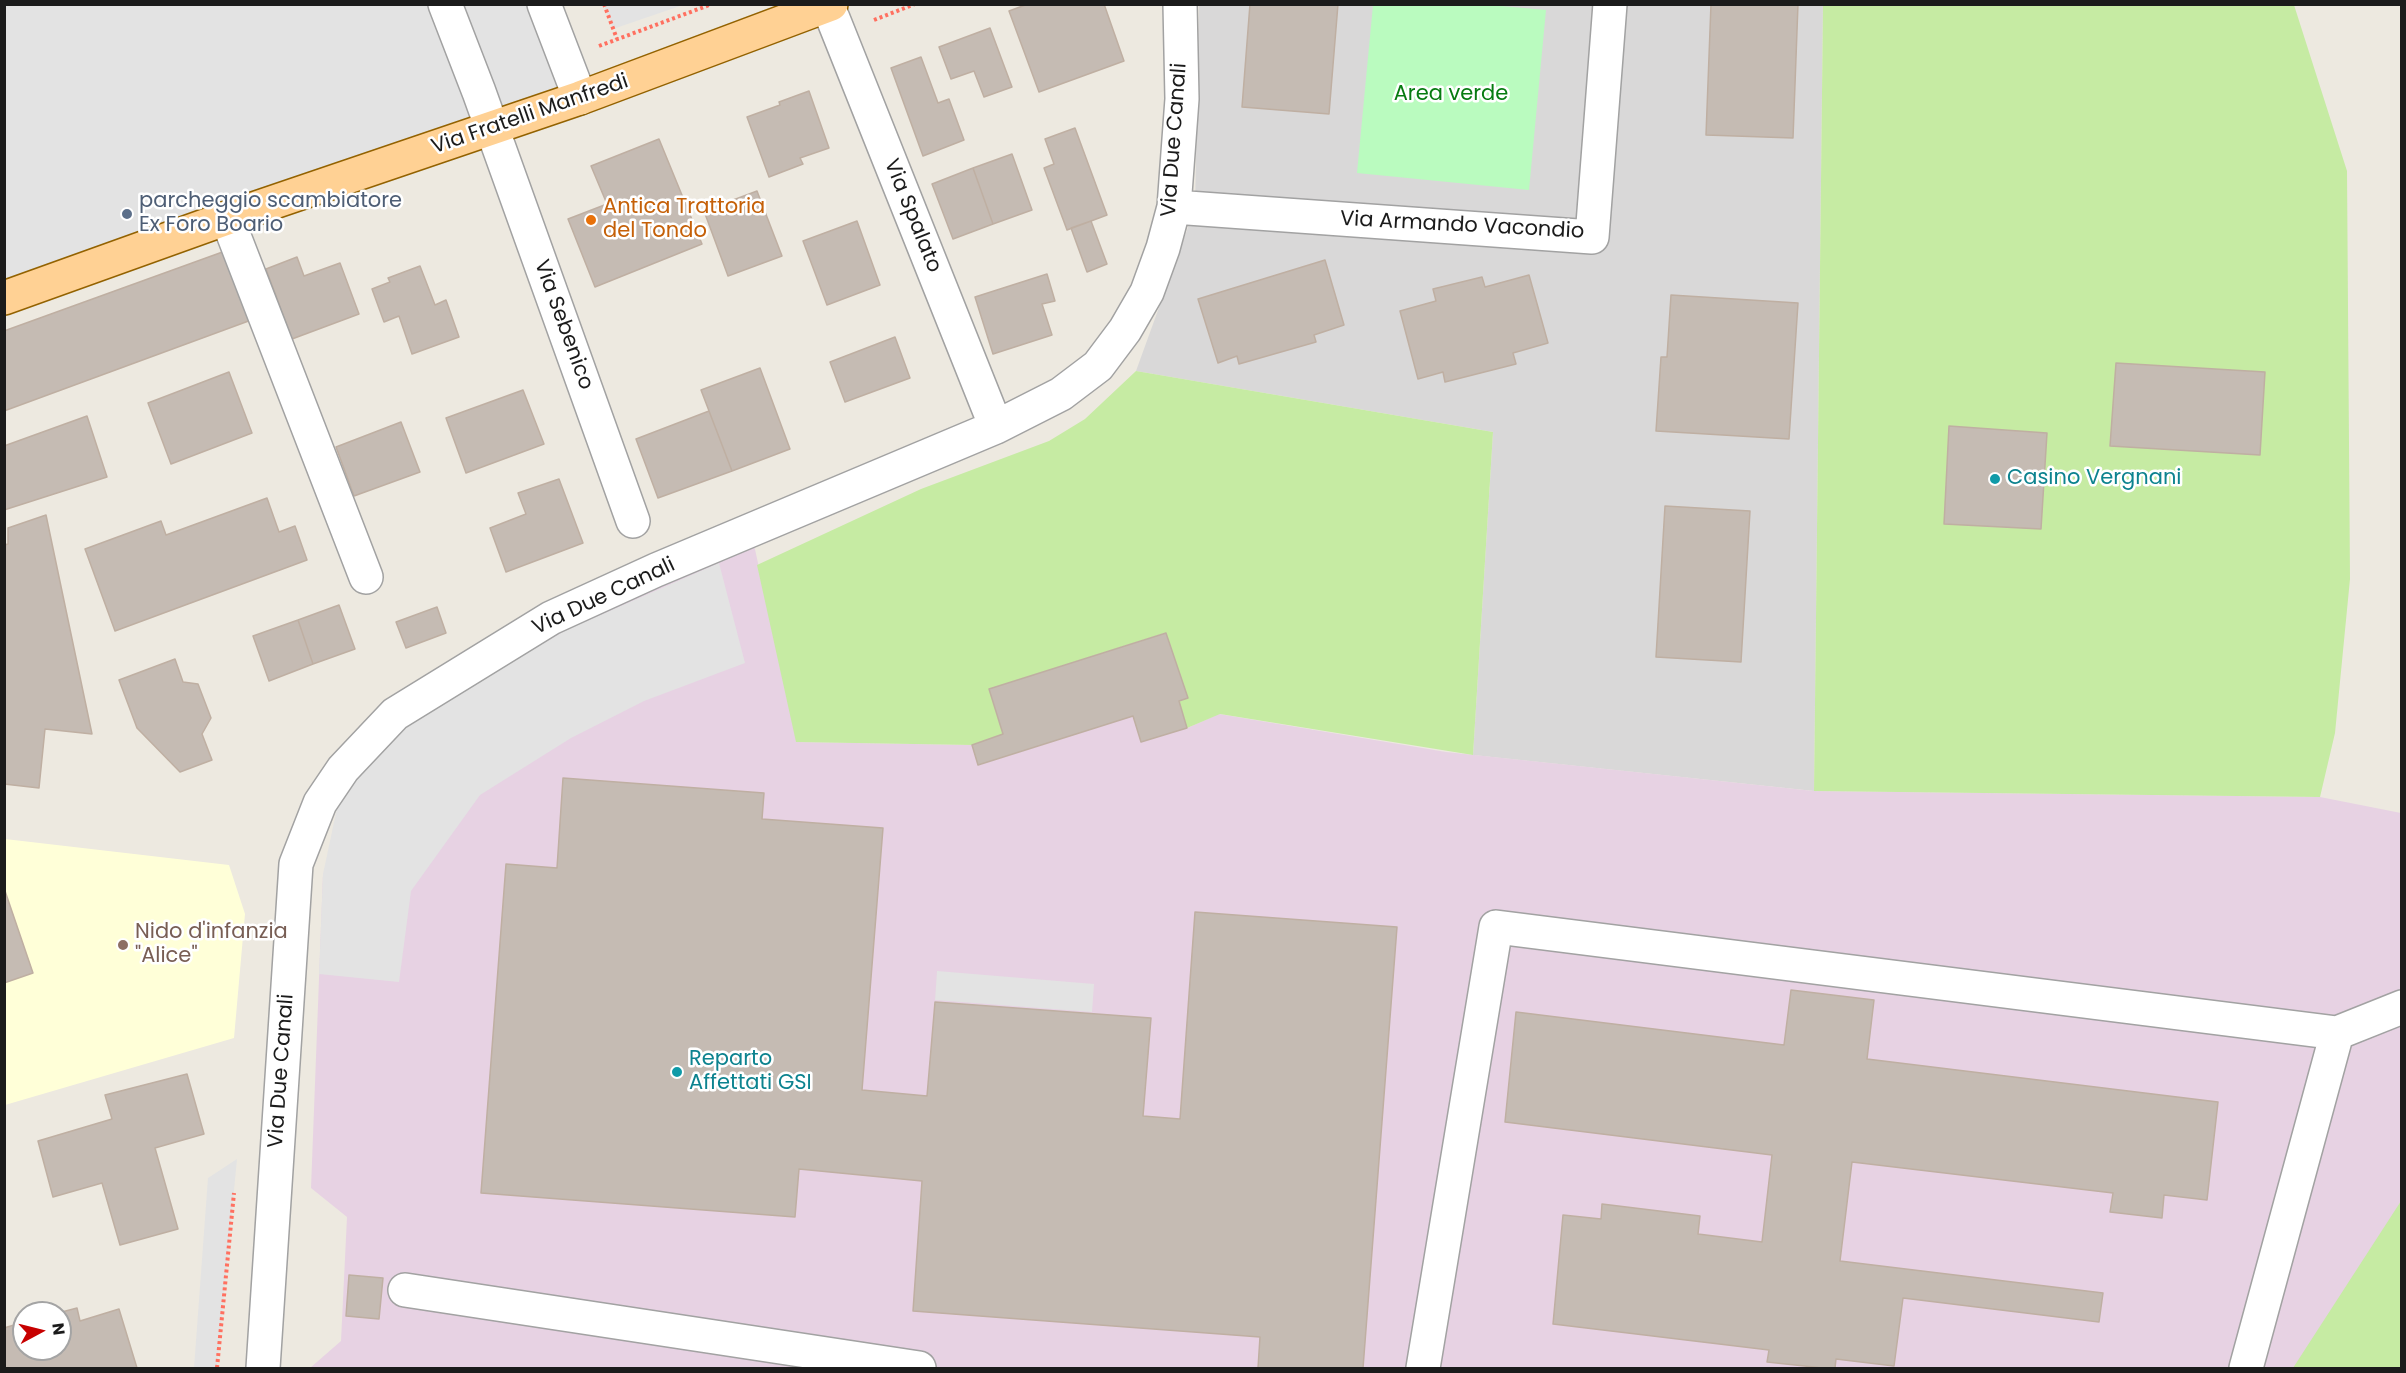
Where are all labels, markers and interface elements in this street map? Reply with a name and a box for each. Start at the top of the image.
street label: Via Due Canali [1157,62,1193,218]
street label: Via Fratelli Manfredi [428,69,632,161]
park label: Area verde [1394,82,1508,108]
street label: Via Spalato [878,155,946,277]
place label: parcheggio scambiatore Ex Foro Boario [139,189,402,239]
place label: Antica Trattoria del Tondo [603,195,765,245]
marker: parcheggio scambiatore Ex Foro Boario [120,207,134,221]
street label: Via Armando Vacondio [1339,207,1585,245]
marker: Antica Trattoria del Tondo [584,213,598,227]
street label: Via Sebenico [528,257,598,393]
place label: Casino Vergnani [2007,466,2182,492]
marker: Casino Vergnani [1988,472,2002,486]
street label: Via Due Canali [529,553,679,641]
place label: Nido d'infanzia "Alice" [135,920,288,970]
marker: Nido d'infanzia "Alice" [116,938,130,952]
street label: Via Due Canali [264,993,300,1149]
place label: Reparto Affettati GSI [689,1047,812,1097]
marker: Reparto Affettati GSI [670,1065,684,1079]
north arrow [12,1301,72,1361]
text: N [46,1322,71,1336]

